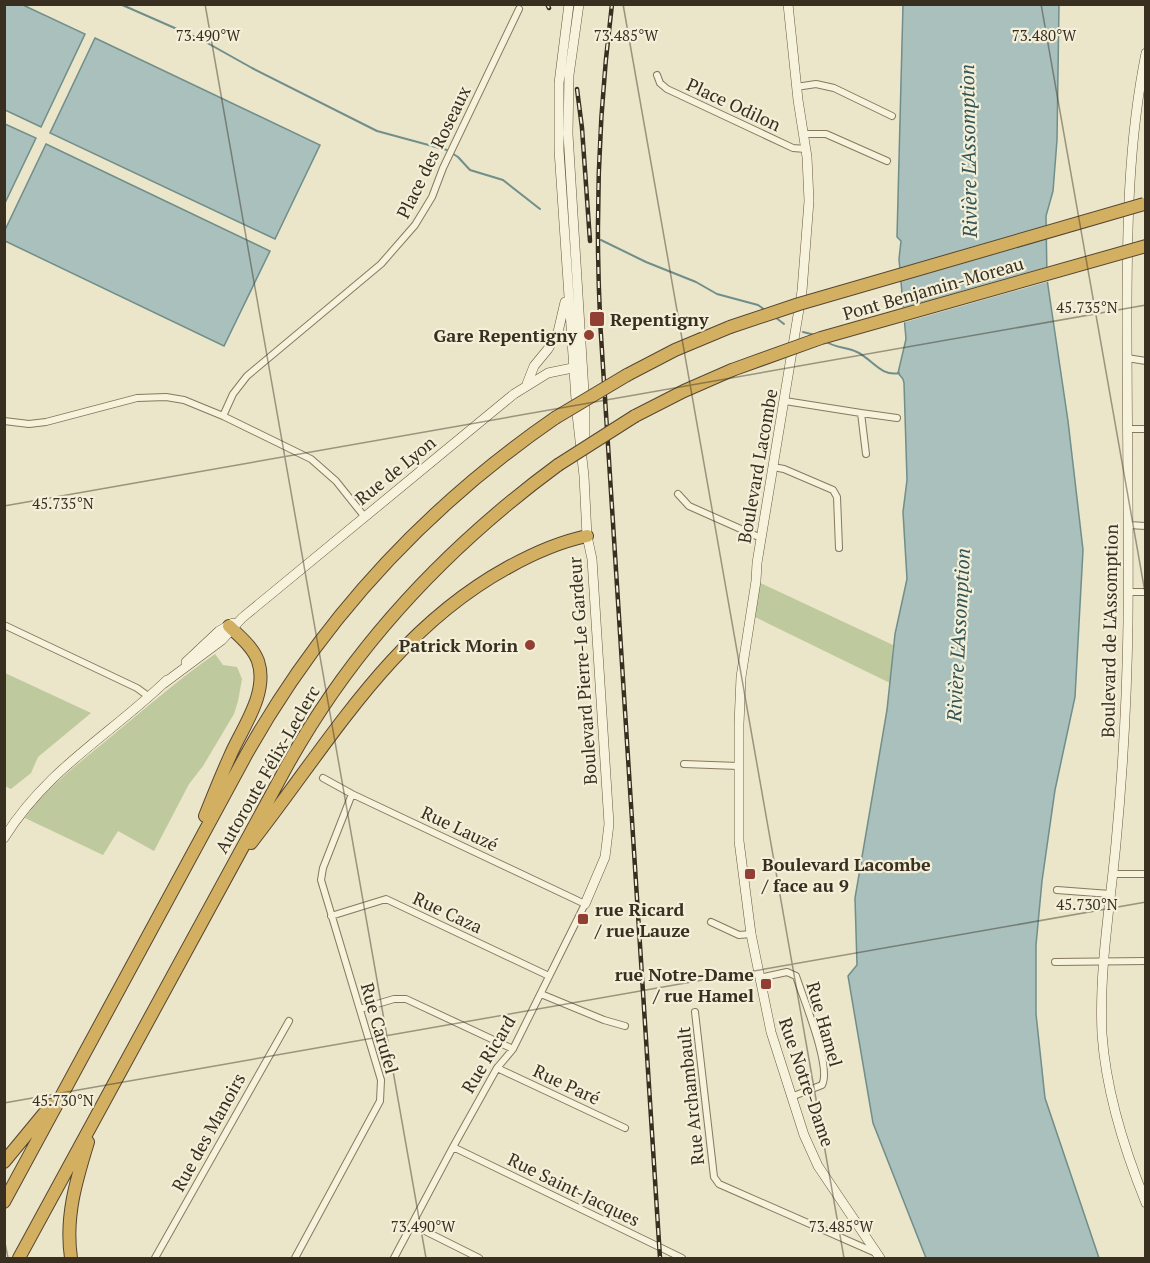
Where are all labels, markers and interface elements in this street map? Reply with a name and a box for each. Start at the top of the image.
text: 73.490°W [176,25,241,45]
text: 73.485°W [594,25,659,45]
text: 73.480°W [1012,25,1077,45]
water label: Rivière L'Assomption [953,64,983,239]
street label: Place Odilon [683,72,785,136]
street label: Place des Roseaux [391,81,476,222]
street label: Pont Benjamin-Moreau [840,251,1026,325]
text: 45.735°N [1056,297,1118,317]
place label: Repentigny [610,307,709,331]
marker: Repentigny [588,310,606,328]
place label: Gare Repentigny [434,323,577,347]
marker: Gare Repentigny [582,328,596,342]
street label: Boulevard Lacombe [732,387,782,545]
street label: Rue de Lyon [350,430,441,510]
text: 45.735°N [32,493,94,513]
street label: Boulevard de L'Assomption [1095,524,1123,738]
water label: Rivière L'Assomption [940,547,976,724]
street label: Boulevard Pierre-Le Gardeur [562,556,602,786]
place label: Patrick Morin [399,633,518,657]
marker: Patrick Morin [523,638,537,652]
street label: Autoroute Félix-Leclerc [209,681,325,857]
street label: Rue Lauzé [418,800,502,856]
place label: Boulevard Lacombe / face au 9 [761,852,931,897]
marker: Boulevard Lacombe / face au 9 [743,867,757,881]
street label: Rue Caza [409,886,487,938]
text: 45.730°N [1056,894,1118,914]
place label: rue Ricard / rue Lauze [594,897,690,942]
marker: rue Ricard / rue Lauze [576,912,590,926]
place label: rue Notre-Dame / rue Hamel [615,962,754,1007]
marker: rue Notre-Dame / rue Hamel [759,977,773,991]
street label: Rue Hamel [801,979,849,1069]
street label: Rue Carufel [356,980,404,1076]
street label: Rue Ricard [455,1011,521,1097]
street label: Rue Notre-Dame [774,1014,840,1150]
street label: Rue Archambault [671,1025,709,1166]
street label: Rue Paré [530,1058,604,1110]
street label: Rue des Manoirs [166,1068,250,1196]
text: 45.730°N [32,1090,94,1110]
street label: Rue Saint-Jacques [504,1147,644,1231]
text: 73.490°W [391,1216,456,1236]
text: 73.485°W [809,1216,874,1236]

